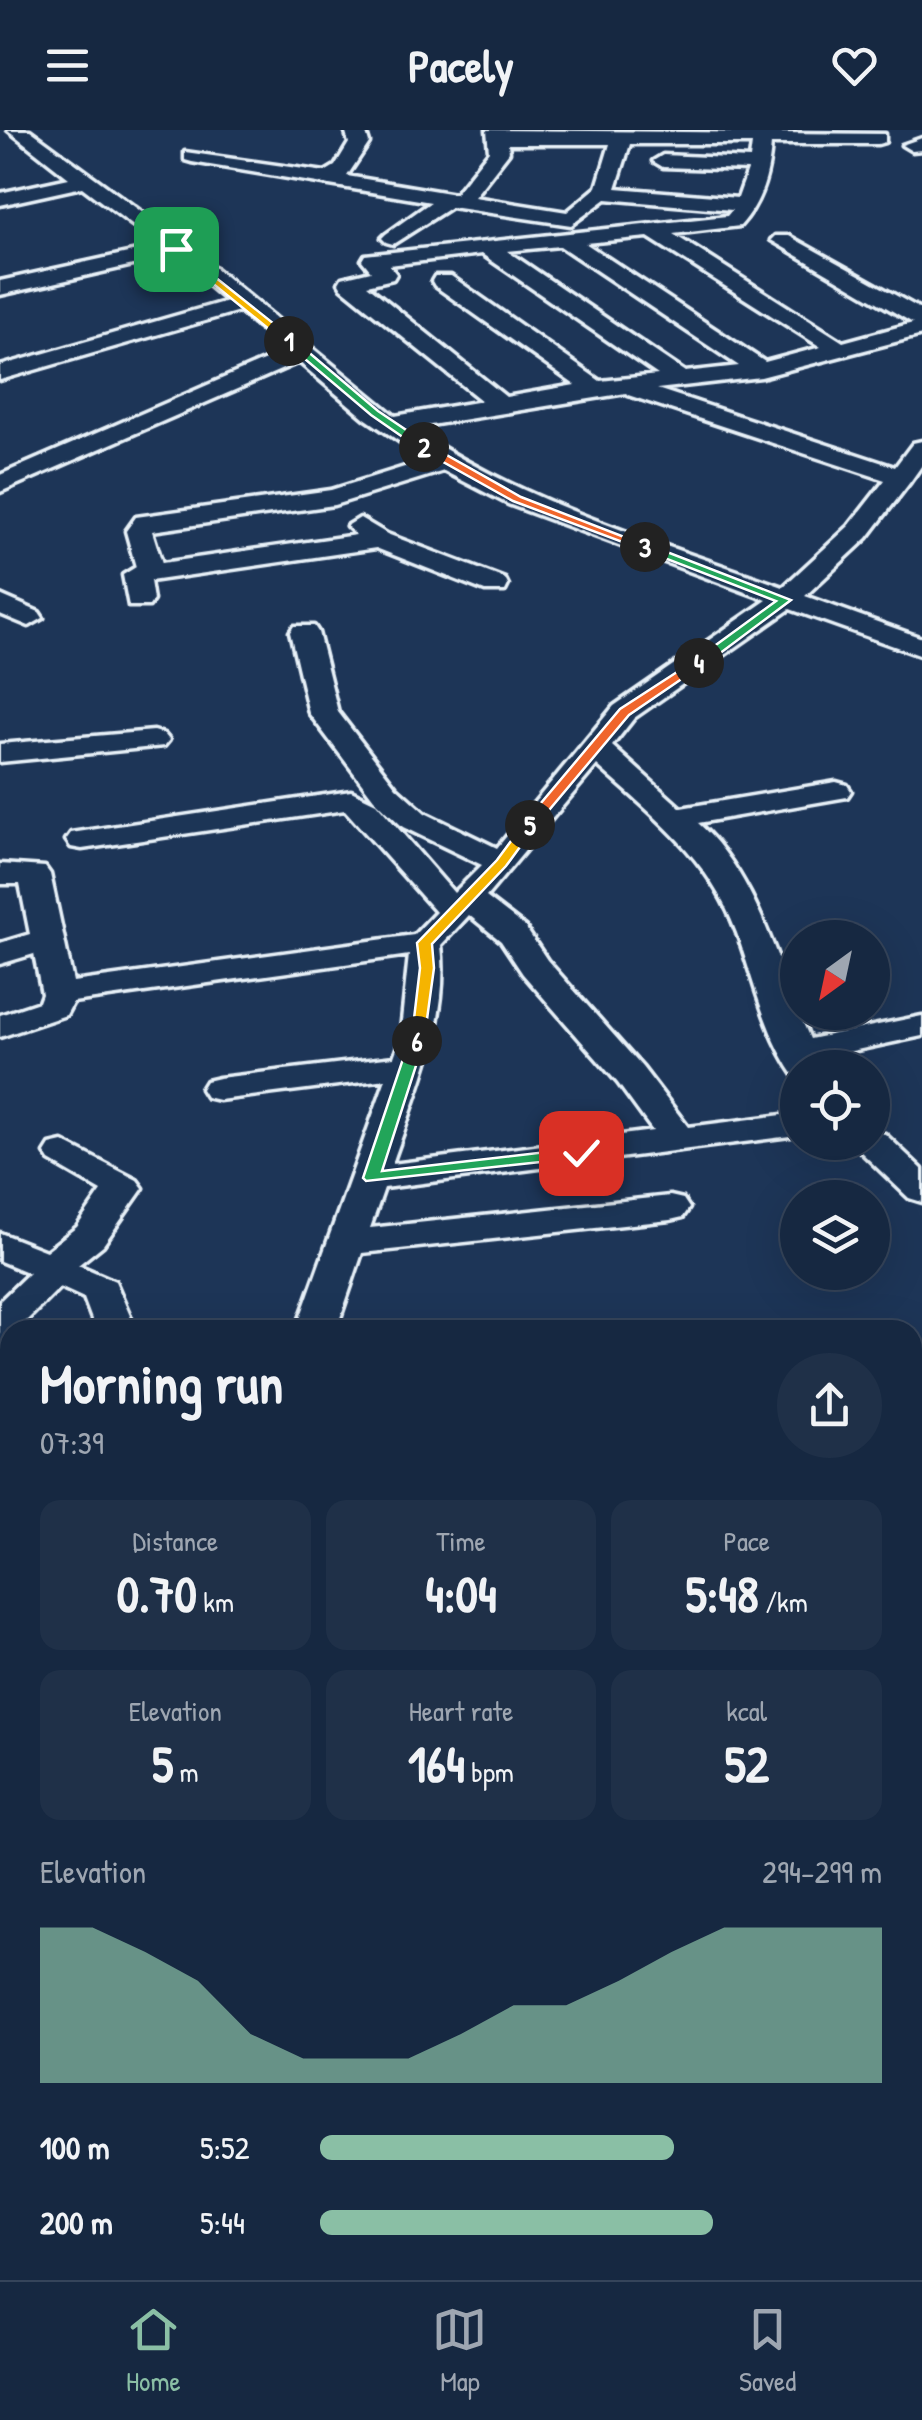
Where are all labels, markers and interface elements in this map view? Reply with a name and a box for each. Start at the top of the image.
text: Pacely [408,35,514,96]
icon: menu [40,38,95,93]
icon: heart [827,38,882,93]
pin [134,207,219,292]
icon: arrive [149,222,204,277]
pin: 1 [264,316,314,366]
text: 1 [284,322,294,360]
pin: 2 [399,422,449,472]
text: 2 [417,428,431,466]
pin: 3 [620,522,670,572]
text: 3 [639,528,651,566]
pin: 4 [674,638,724,688]
text: 4 [694,644,704,682]
pin: 5 [505,800,555,850]
text: 5 [524,806,536,844]
north arrow [780,920,890,1030]
map controls [780,920,890,1290]
pin: 6 [392,1016,442,1066]
text: 6 [411,1022,423,1060]
button: locate [780,1050,890,1160]
pin [539,1111,624,1196]
icon: check [554,1126,609,1181]
button: layers [780,1180,890,1290]
text: Morning run [40,1346,283,1420]
button: share [777,1353,882,1458]
text: 07:39 [40,1421,104,1464]
text: Distance [133,1522,218,1560]
text: Time [436,1522,486,1560]
text: Pace [723,1522,770,1560]
text: 0.70 [117,1560,197,1628]
text: 4:04 [425,1560,497,1628]
text: 5:48 [686,1560,759,1628]
text: km [197,1583,234,1621]
text: /km [759,1583,808,1621]
text: Elevation [129,1692,222,1730]
text: Heart rate [409,1692,513,1730]
text: kcal [726,1692,767,1730]
text: 5 [152,1730,173,1798]
text: 164 [408,1730,465,1798]
text: 52 [724,1730,769,1798]
text: m [173,1753,199,1791]
text: bpm [465,1753,514,1791]
text: Elevation [40,1850,146,1893]
text: 294–299 m [762,1850,882,1893]
text: 100 m [40,2126,109,2169]
text: 5:52 [200,2126,249,2169]
text: 200 m [40,2201,113,2244]
text: 5:44 [200,2201,245,2244]
tab: Home [126,2302,181,2400]
tab: Map [432,2302,487,2400]
tab: Saved [739,2302,796,2400]

